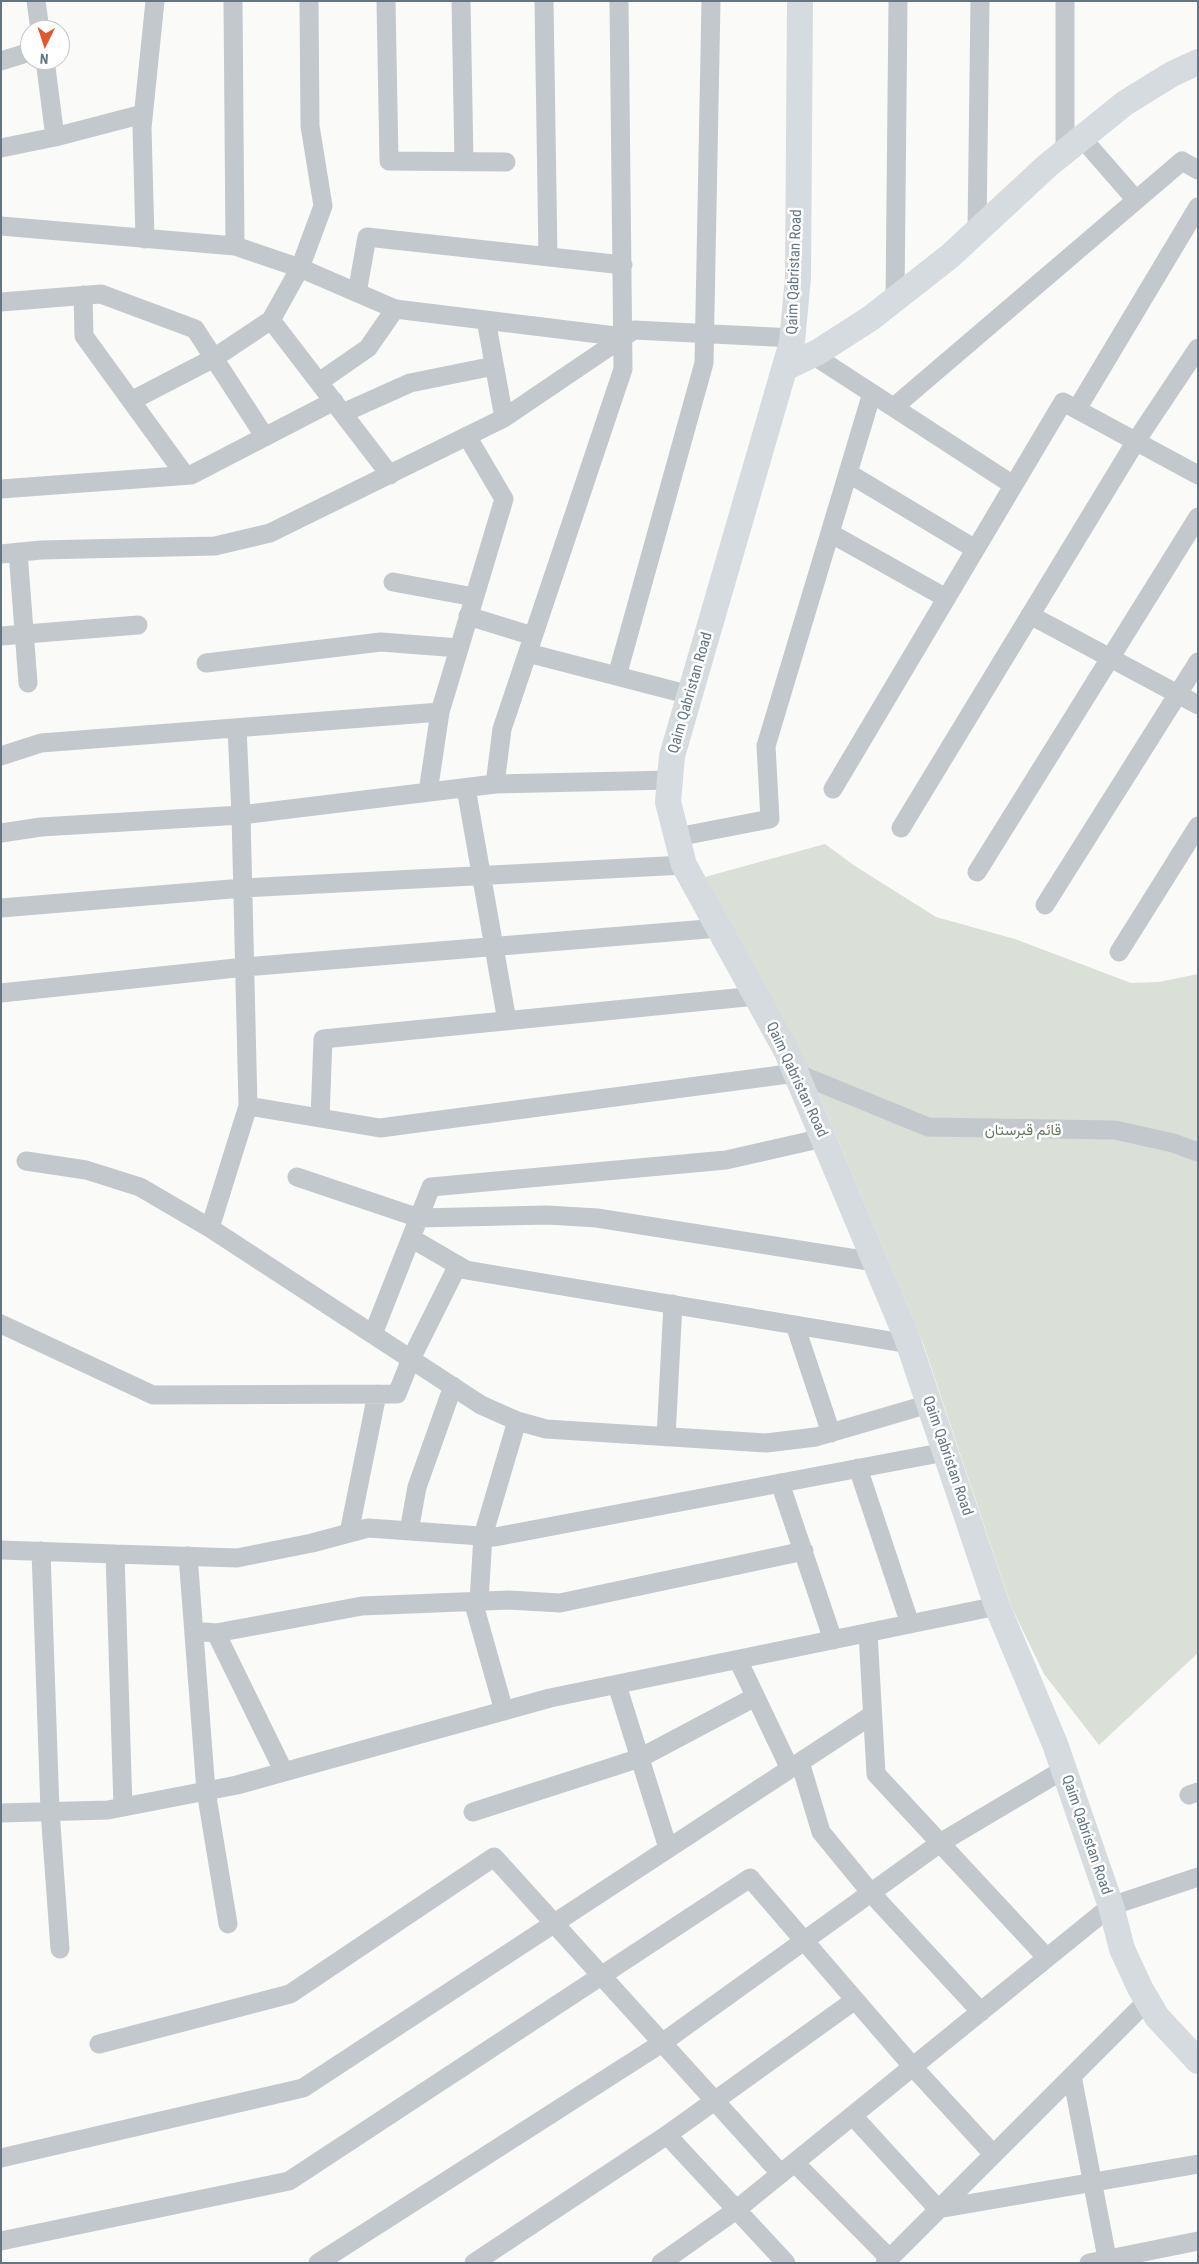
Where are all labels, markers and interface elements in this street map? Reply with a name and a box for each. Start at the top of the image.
north arrow [20,20,70,70]
text: N [39,51,49,67]
street label: Qaim Qabristan Road [784,209,806,335]
street label: Qaim Qabristan Road [665,630,717,756]
street label: Qaim Qabristan Road [761,1019,831,1141]
park label: قائم قبرستان [985,1122,1061,1140]
street label: Qaim Qabristan Road [918,1394,976,1518]
street label: Qaim Qabristan Road [1057,1773,1115,1897]

